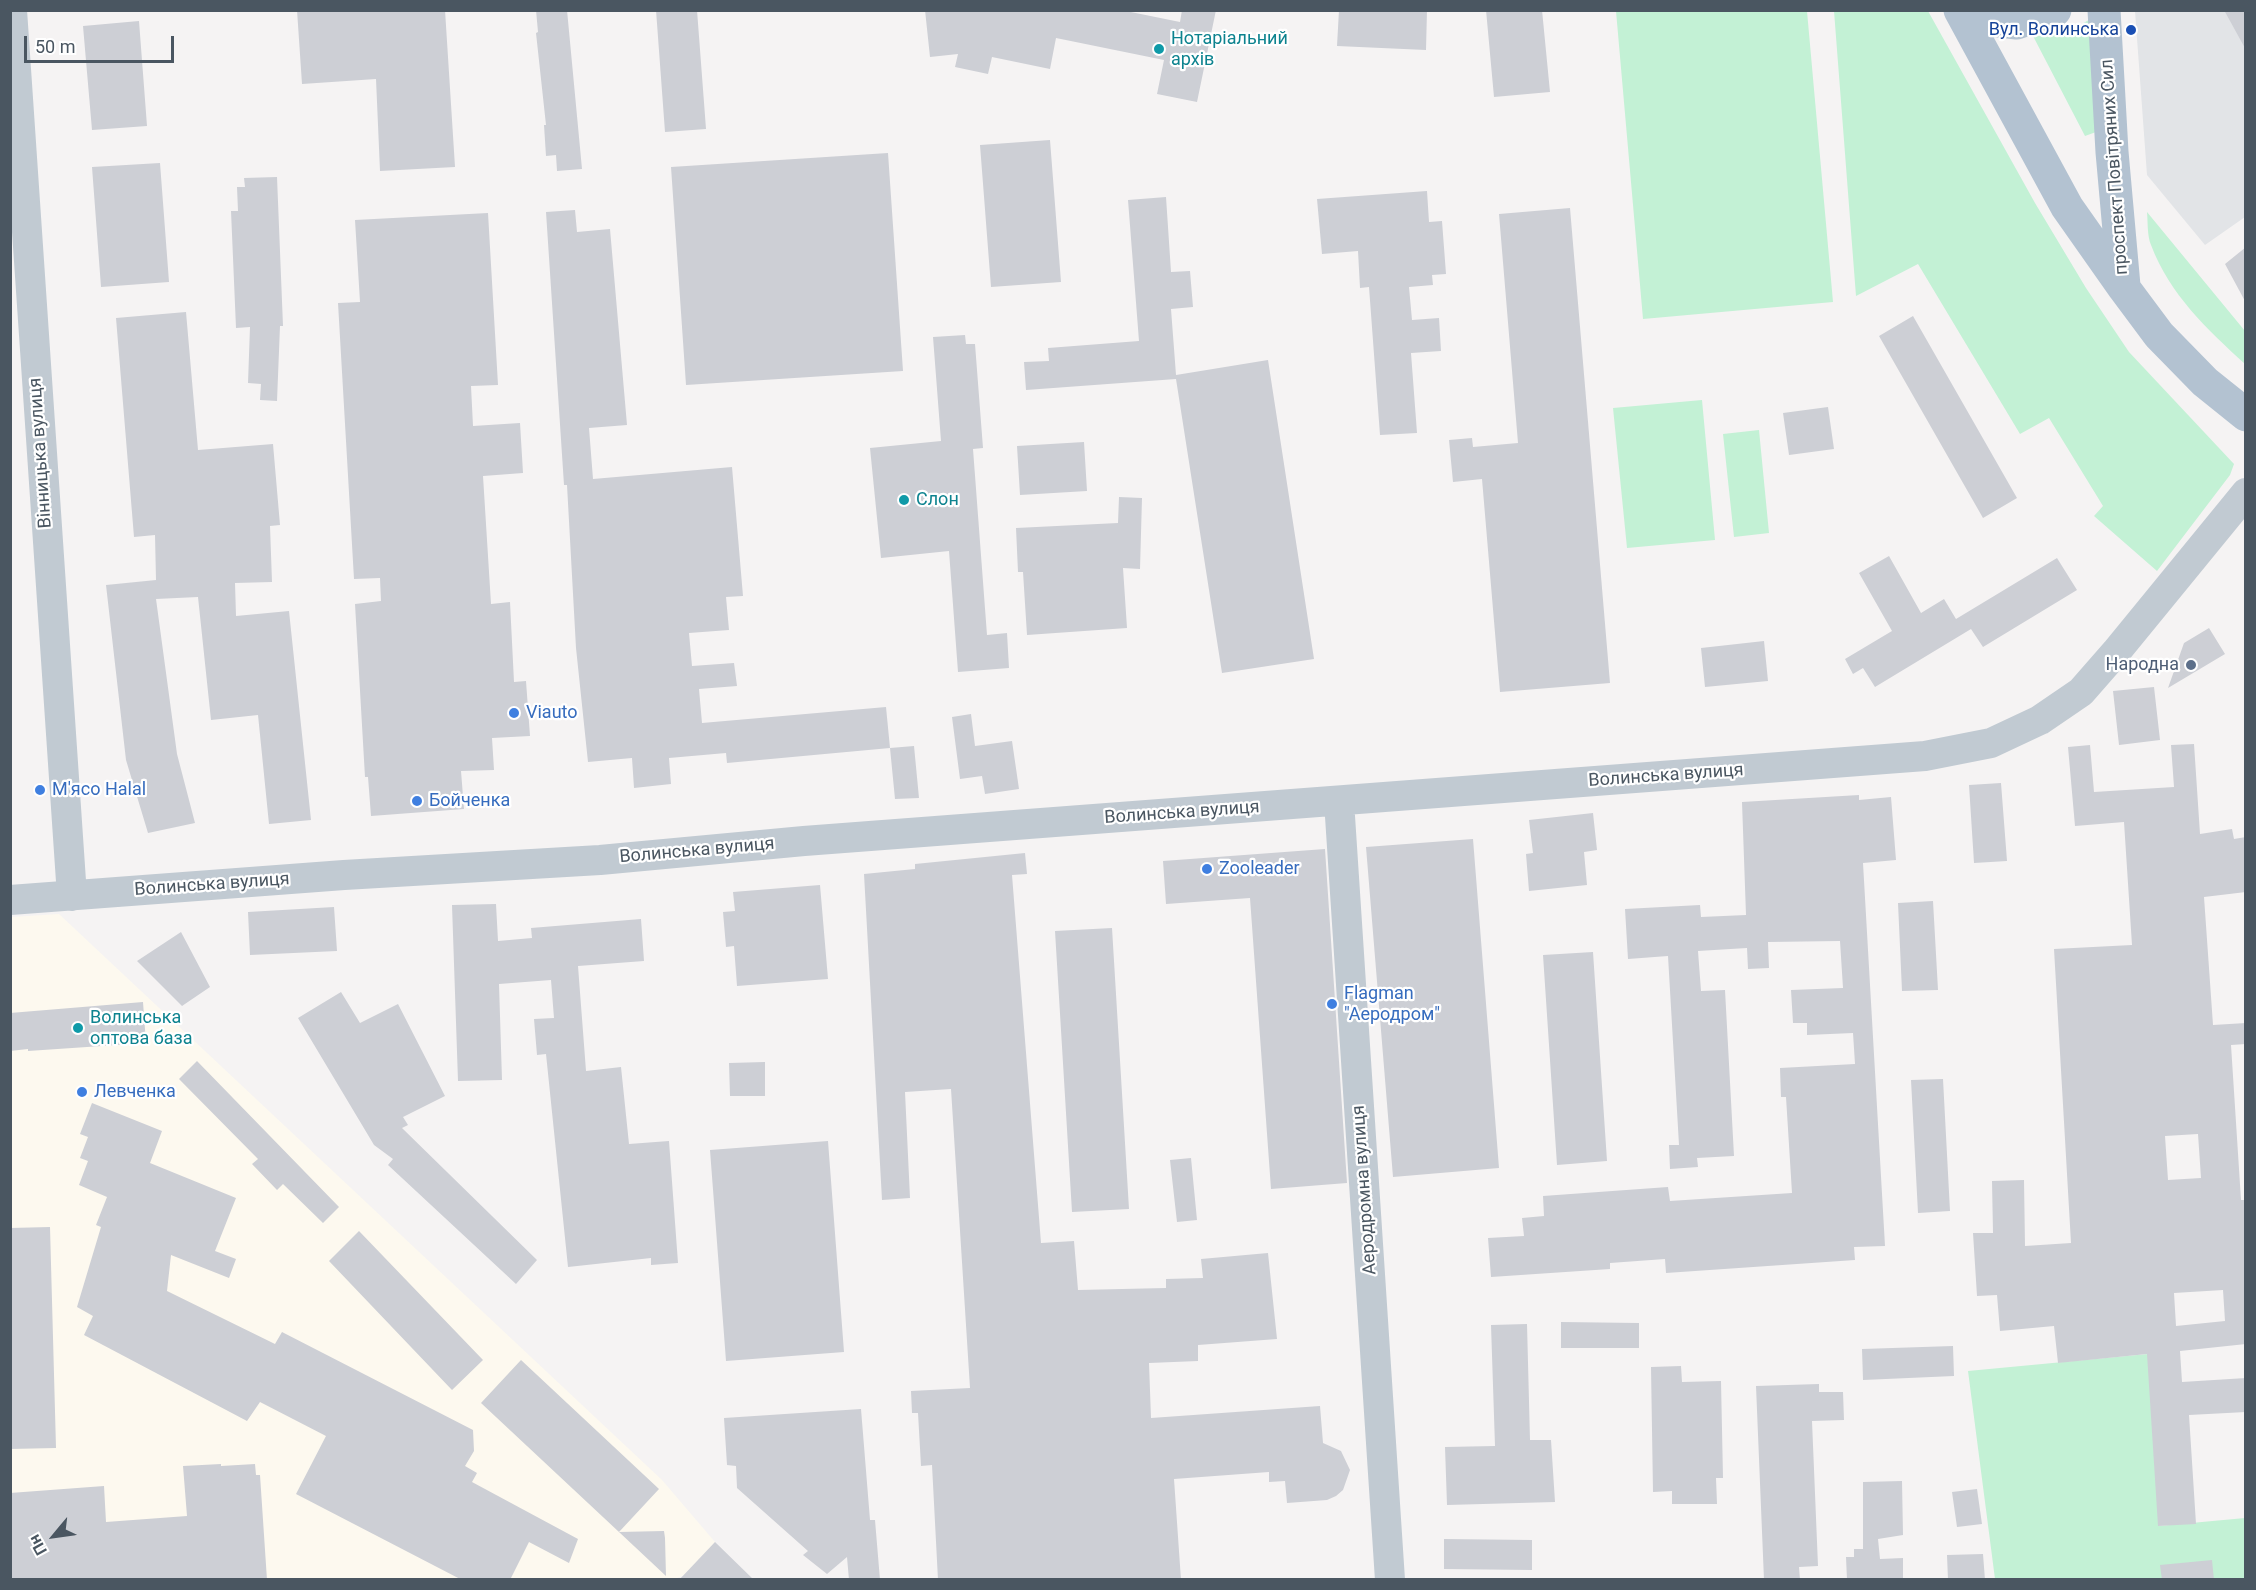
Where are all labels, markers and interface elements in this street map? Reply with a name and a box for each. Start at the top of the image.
place label: Вул. Волинська [1989,19,2119,41]
marker: Вул. Волинська [2124,23,2138,37]
scale bar [27,24,177,62]
place label: Нотаріальний архів [1171,28,1288,70]
text: 50 m [35,36,75,57]
marker: Нотаріальний архів [1152,42,1166,56]
street label: проспект Повітряних Сил [2097,58,2133,276]
street label: Вінницька вулиця [25,377,57,529]
place label: Слон [916,489,959,511]
marker: Слон [897,493,911,507]
place label: Народна [2106,654,2179,676]
marker: Народна [2184,658,2198,672]
place label: Viauto [526,702,578,724]
marker: Viauto [507,706,521,720]
street label: Волинська вулиця [1588,760,1744,792]
place label: М'ясо Halal [52,779,146,801]
marker: М'ясо Halal [33,783,47,797]
place label: Бойченка [429,790,510,812]
marker: Бойченка [410,794,424,808]
street label: Волинська вулиця [1104,797,1260,829]
street label: Волинська вулиця [619,833,775,869]
place label: Zooleader [1219,858,1300,880]
marker: Zooleader [1200,862,1214,876]
street label: Волинська вулиця [134,869,290,901]
place label: Flagman "Аеродром" [1344,983,1440,1026]
marker: Flagman "Аеродром" [1325,997,1339,1011]
place label: Волинська оптова база [90,1007,192,1050]
marker: Волинська оптова база [71,1021,85,1035]
place label: Левченка [94,1081,176,1103]
marker: Левченка [75,1085,89,1099]
street label: Аеродромна вулиця [1348,1104,1382,1276]
north arrow [24,1506,84,1566]
text: Пн [25,1531,51,1558]

